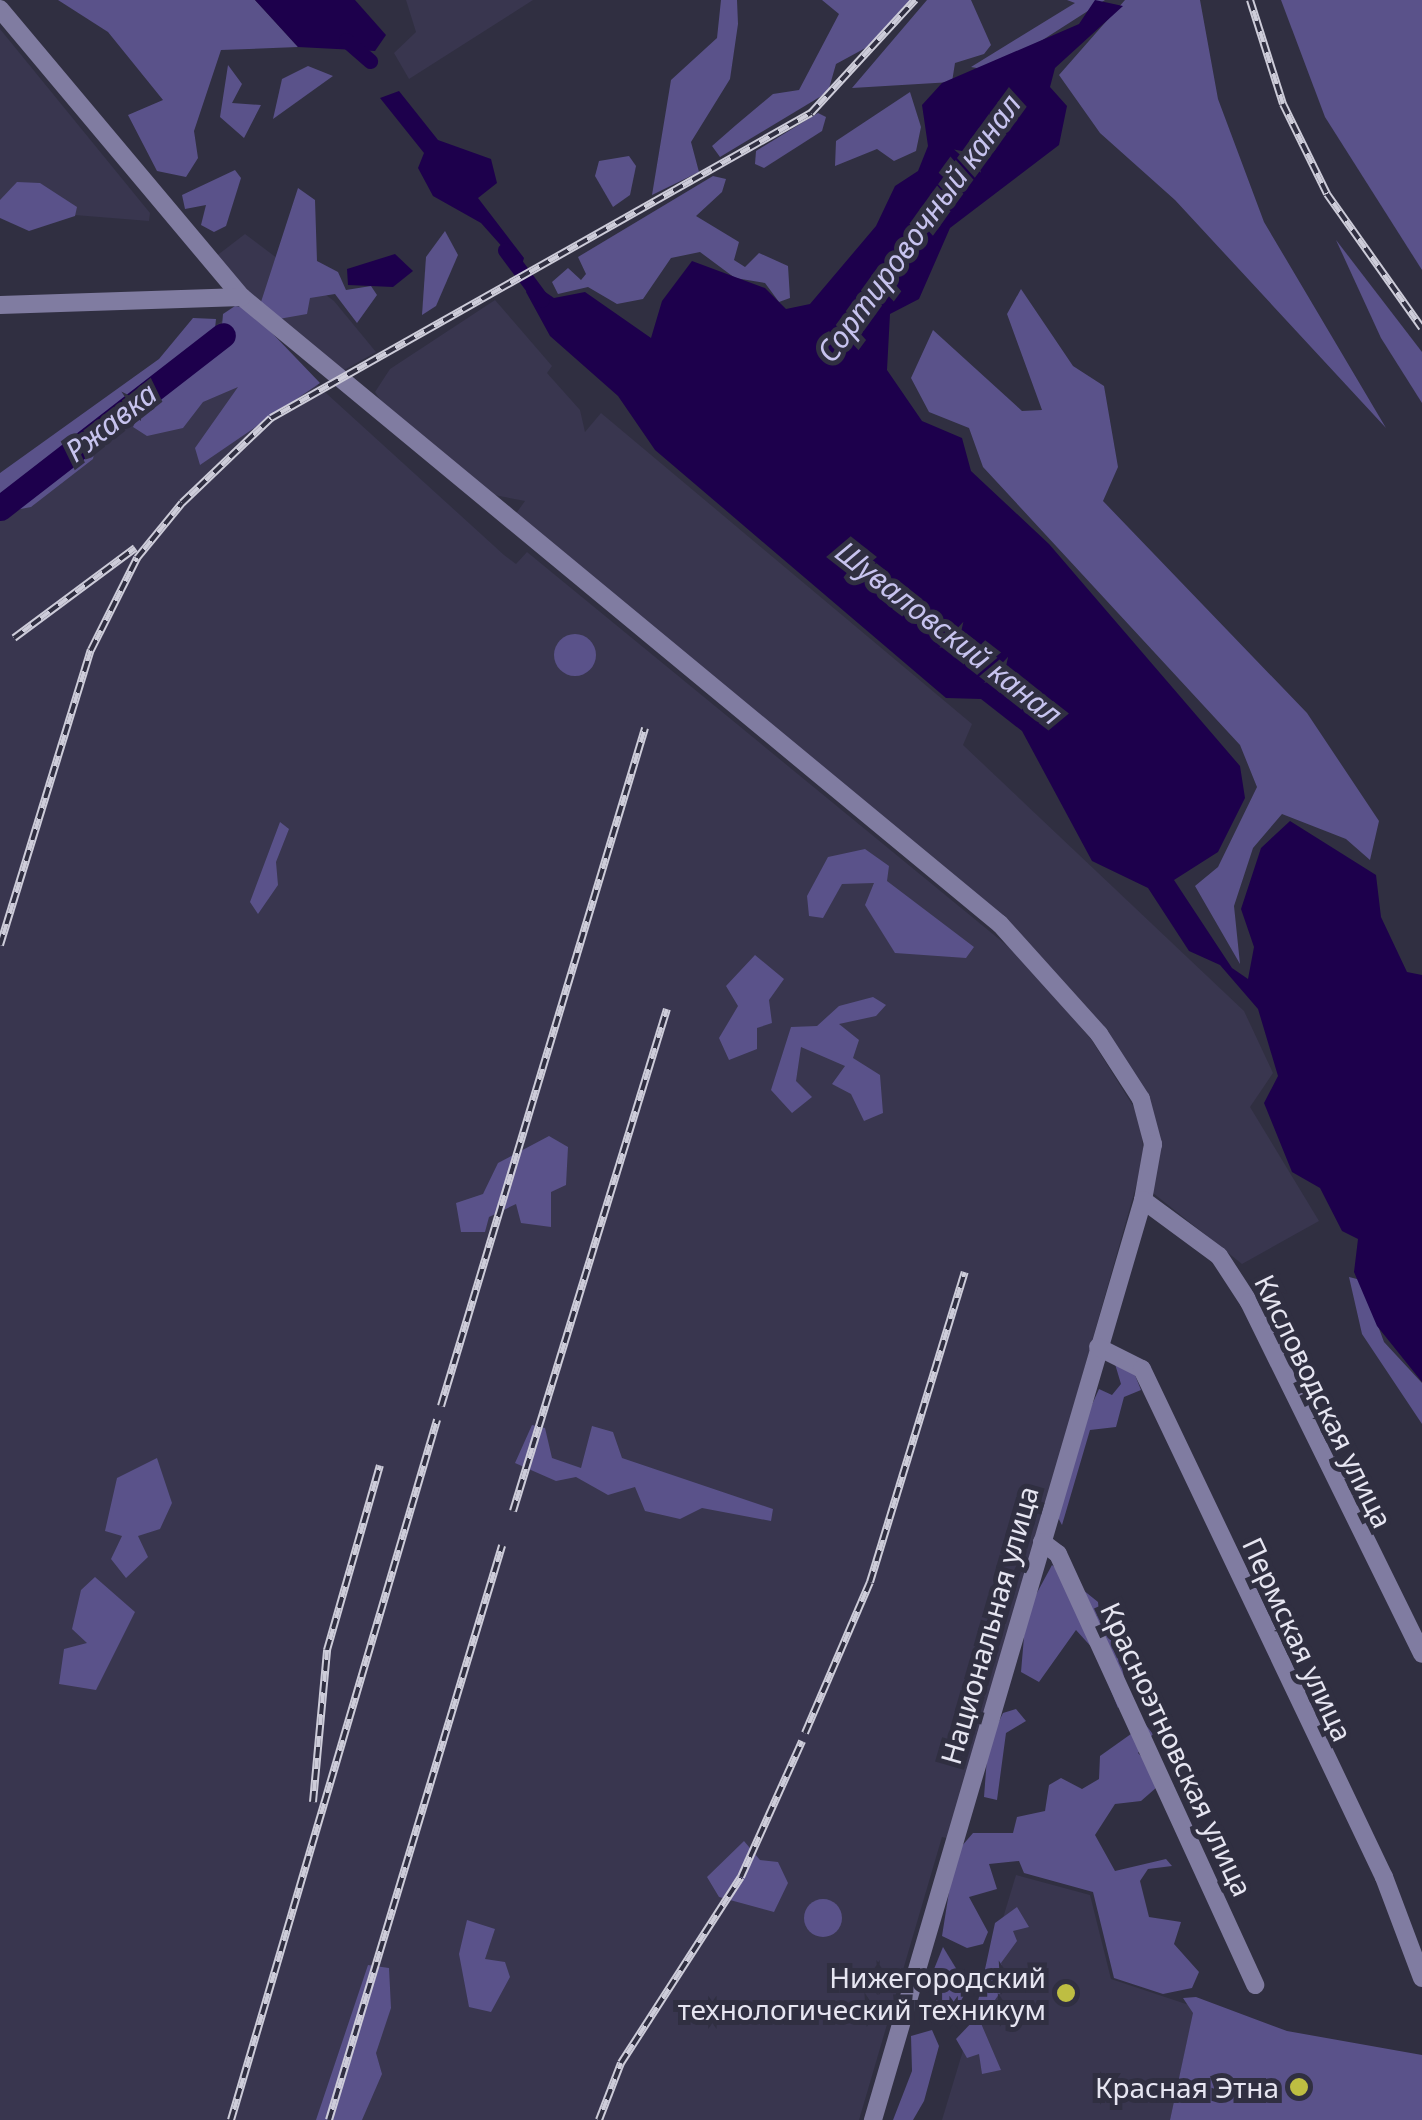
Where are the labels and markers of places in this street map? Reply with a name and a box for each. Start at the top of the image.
place label: Нижегородский технологический техникум [678,1960,1046,2026]
marker: Нижегородский технологический техникум [1055,1982,1077,2004]
place label: Красная Этна [1095,2070,1279,2104]
marker: Красная Этна [1288,2076,1310,2098]

